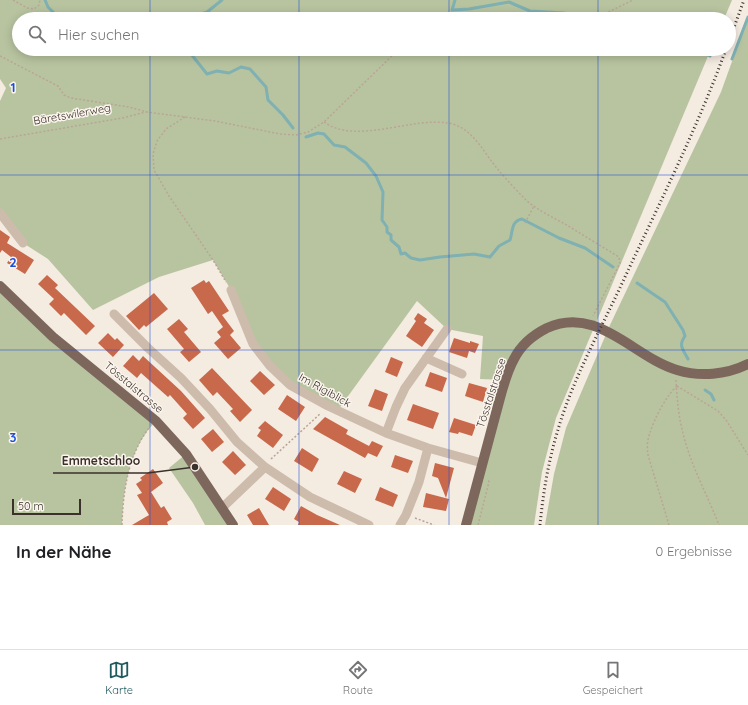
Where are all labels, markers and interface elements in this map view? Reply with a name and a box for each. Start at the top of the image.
search box [12,12,736,56]
icon: search [26,23,48,45]
text: Hier suchen [58,25,139,44]
text: 1 [10,79,16,95]
street label: Bäretswilerweg [32,100,112,128]
text: 2 [9,254,17,270]
street label: Tösstalstrasse [473,356,509,430]
street label: Tösstalstrasse [102,358,166,416]
street label: Im Rigiblick [296,370,354,410]
text: 3 [10,429,17,445]
callout: Emmetschloo [53,449,148,473]
text: Emmetschloo [62,453,141,468]
scale bar [12,497,81,516]
text: 50 m [18,499,44,513]
text: In der Nähe [16,541,112,562]
text: 0 Ergebnisse [656,543,732,559]
tab: Karte [105,659,133,697]
tab: Route [343,659,373,697]
tab: Gespeichert [583,659,643,697]

